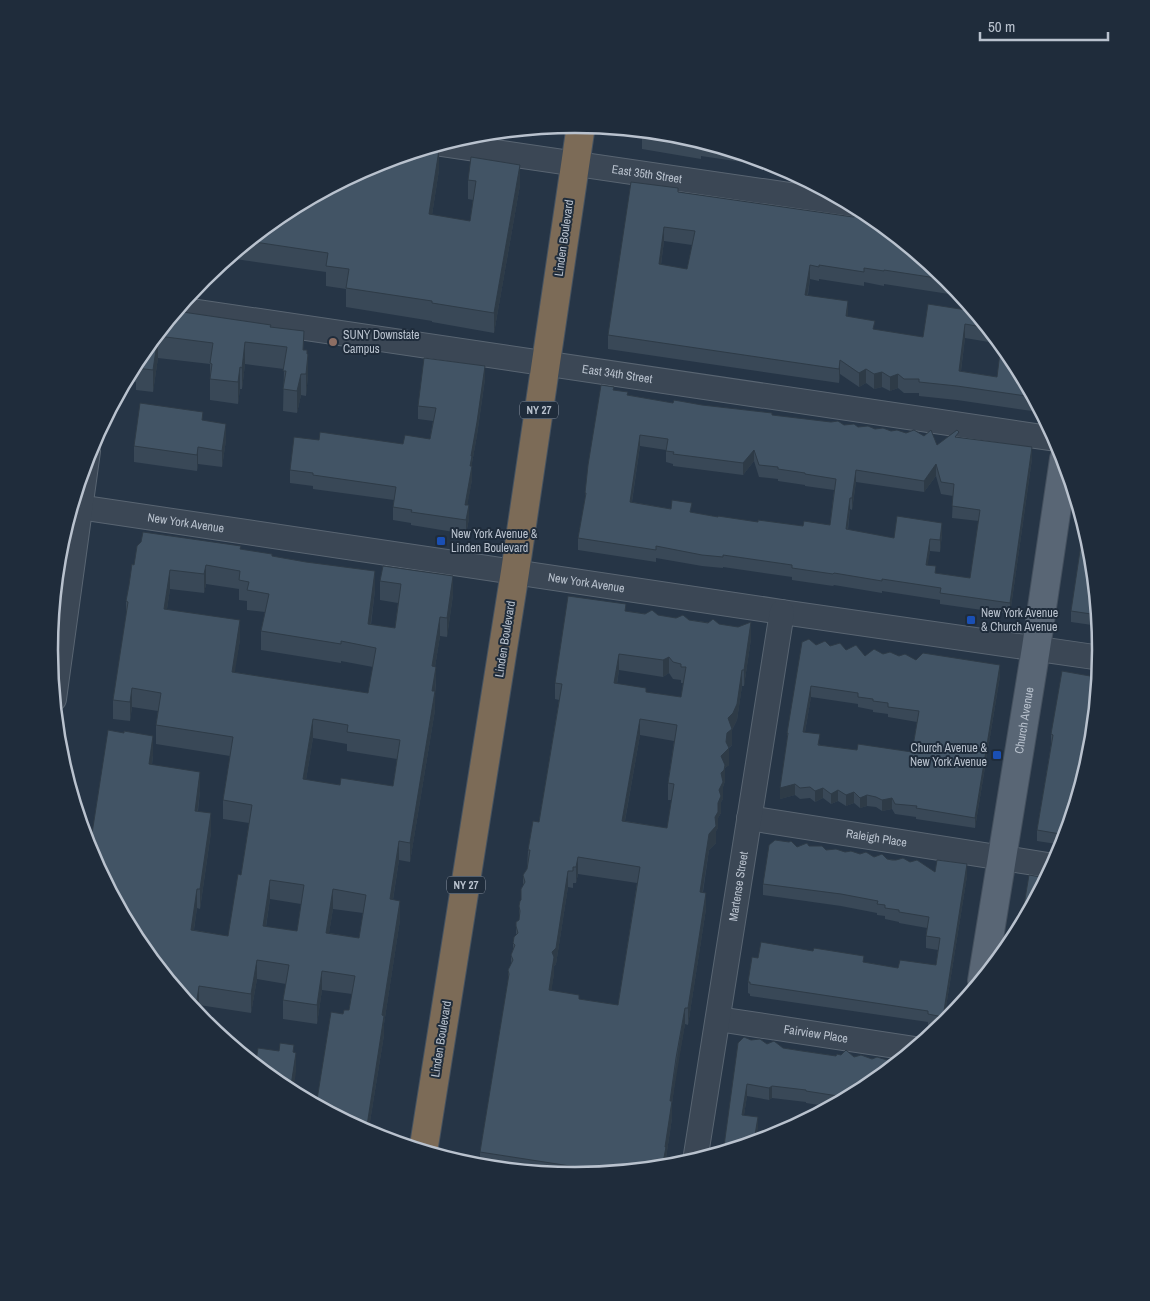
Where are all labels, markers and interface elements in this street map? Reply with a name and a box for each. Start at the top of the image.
scale bar [980,10,1108,42]
text: 50 m [988,16,1015,37]
street label: East 35th Street [611,161,683,187]
street label: Linden Boulevard [551,199,577,277]
place label: SUNY Downstate Campus [343,327,419,357]
marker: SUNY Downstate Campus [327,336,339,348]
street label: East 34th Street [581,361,654,387]
road number: NY 27 [520,402,558,418]
street label: New York Avenue [146,509,225,537]
place label: New York Avenue & Linden Boulevard [451,526,538,556]
marker: New York Avenue & Linden Boulevard [435,535,447,547]
street label: New York Avenue [547,569,626,596]
street label: Linden Boulevard [491,600,519,678]
place label: New York Avenue & Church Avenue [981,605,1058,635]
marker: New York Avenue & Church Avenue [965,614,977,626]
street label: Church Avenue [1011,686,1038,755]
place label: Church Avenue & New York Avenue [910,740,987,770]
marker: Church Avenue & New York Avenue [991,749,1003,761]
street label: Raleigh Place [845,825,908,851]
street label: Martense Street [725,850,752,922]
road number: NY 27 [447,876,485,894]
street label: Linden Boulevard [427,1000,455,1078]
street label: Fairview Place [783,1021,849,1047]

